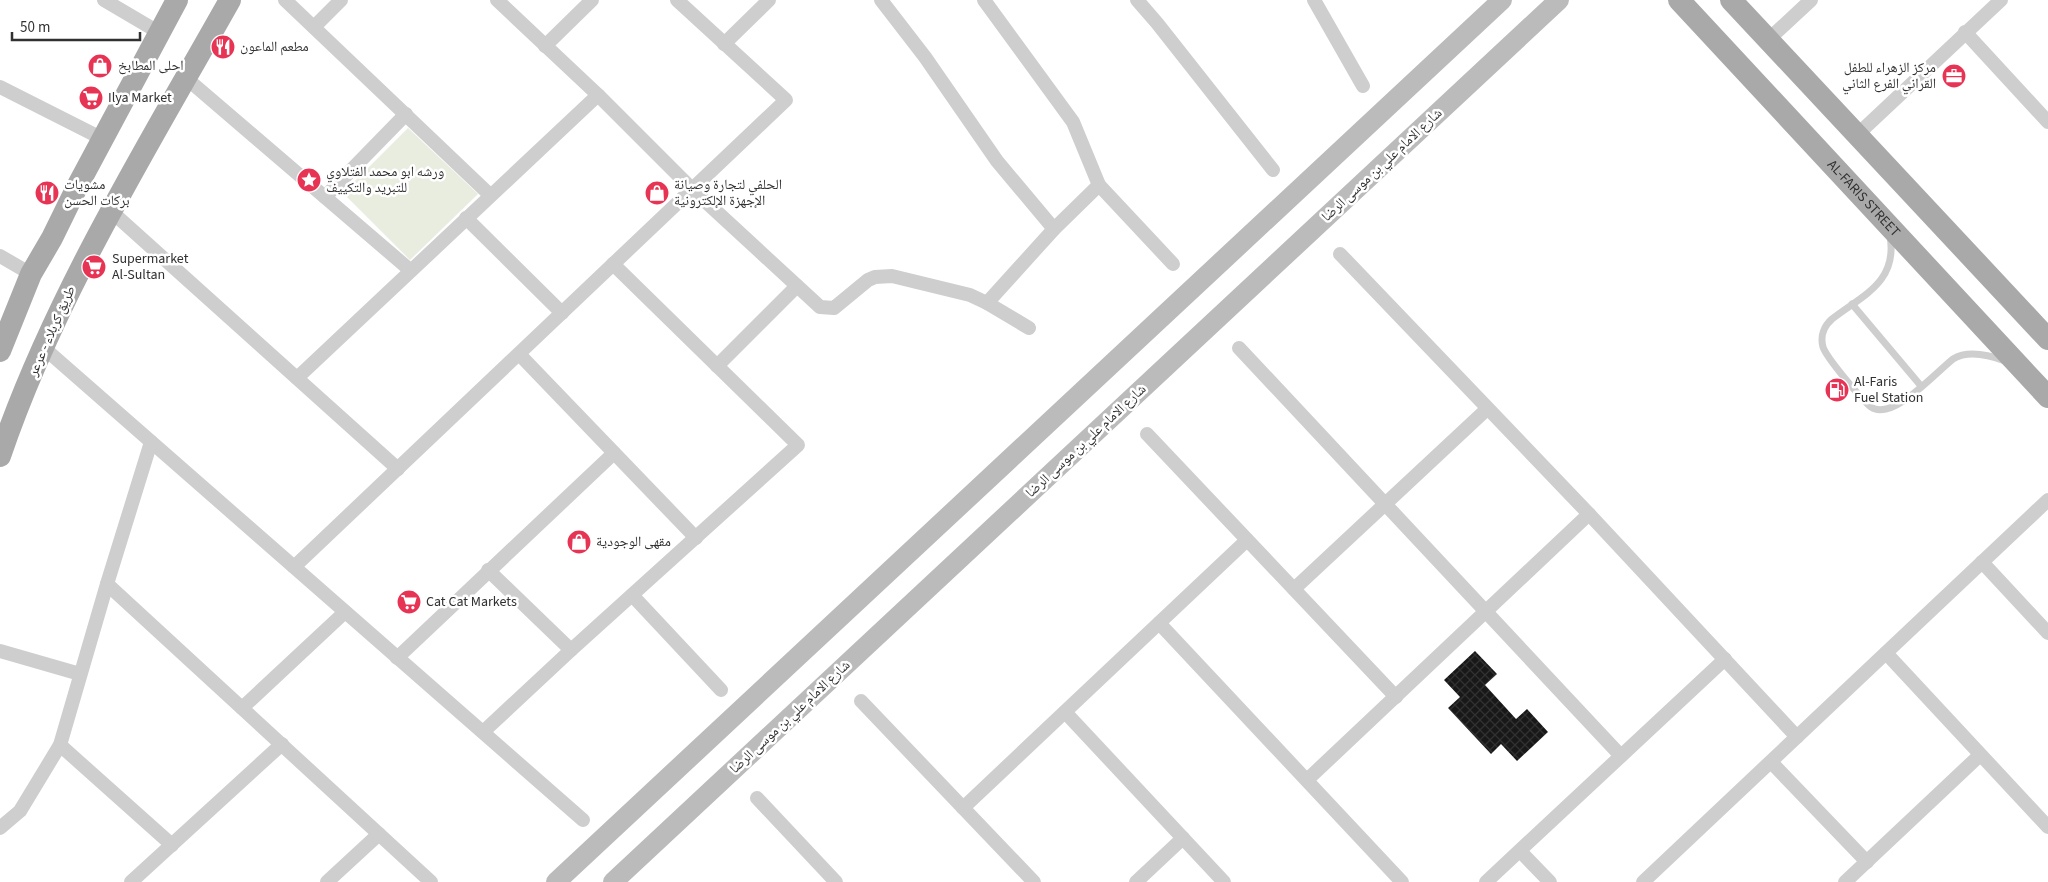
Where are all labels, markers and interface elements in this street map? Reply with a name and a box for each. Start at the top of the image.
scale bar [12,10,140,42]
text: 50 m [20,17,50,38]
restaurant icon: مطعم الماعون [210,34,236,60]
place label: مطعم الماعون [240,37,309,57]
shop icon: احلى المطابخ [87,53,113,79]
place label: احلى المطابخ [118,56,184,76]
place label: مركز الزهراء للطفل القراني الفرع الثاني [1842,58,1936,95]
office icon: مركز الزهراء للطفل القراني الفرع الثاني [1941,63,1967,89]
supermarket icon: Ilya Market [78,85,104,111]
place label: Ilya Market [108,88,172,108]
street label: شارع الامام علي بن موسى الرضا [1317,104,1447,227]
street label: AL-FARIS STREET [1822,155,1905,242]
place label: ورشه ابو محمد الفتلاوي للتبريد والتكييف [326,162,444,198]
place icon: ورشه ابو محمد الفتلاوي للتبريد والتكييف [296,167,322,193]
place label: مشويات بركات الحسن [64,175,130,211]
place label: الحلفي لتجارة وصيانة الإجهزة الإلكترونية [674,175,782,211]
restaurant icon: مشويات بركات الحسن [34,180,60,206]
shop icon: الحلفي لتجارة وصيانة الإجهزة الإلكترونية [644,180,670,206]
place label: Supermarket Al-Sultan [112,249,189,285]
supermarket icon: Supermarket Al-Sultan [81,254,107,280]
street label: طريق كربلاء - عرعر [23,283,81,380]
place label: Al-Faris Fuel Station [1854,372,1923,408]
fuel station icon: Al-Faris Fuel Station [1824,377,1850,403]
street label: شارع الامام علي بن موسى الرضا [1021,380,1151,503]
shop icon: مقهى الوجودية [566,529,592,555]
place label: مقهى الوجودية [596,532,671,552]
supermarket icon: Cat Cat Markets [396,589,422,615]
place label: Cat Cat Markets [426,592,517,612]
street label: شارع الامام علي بن موسى الرضا [725,656,855,779]

